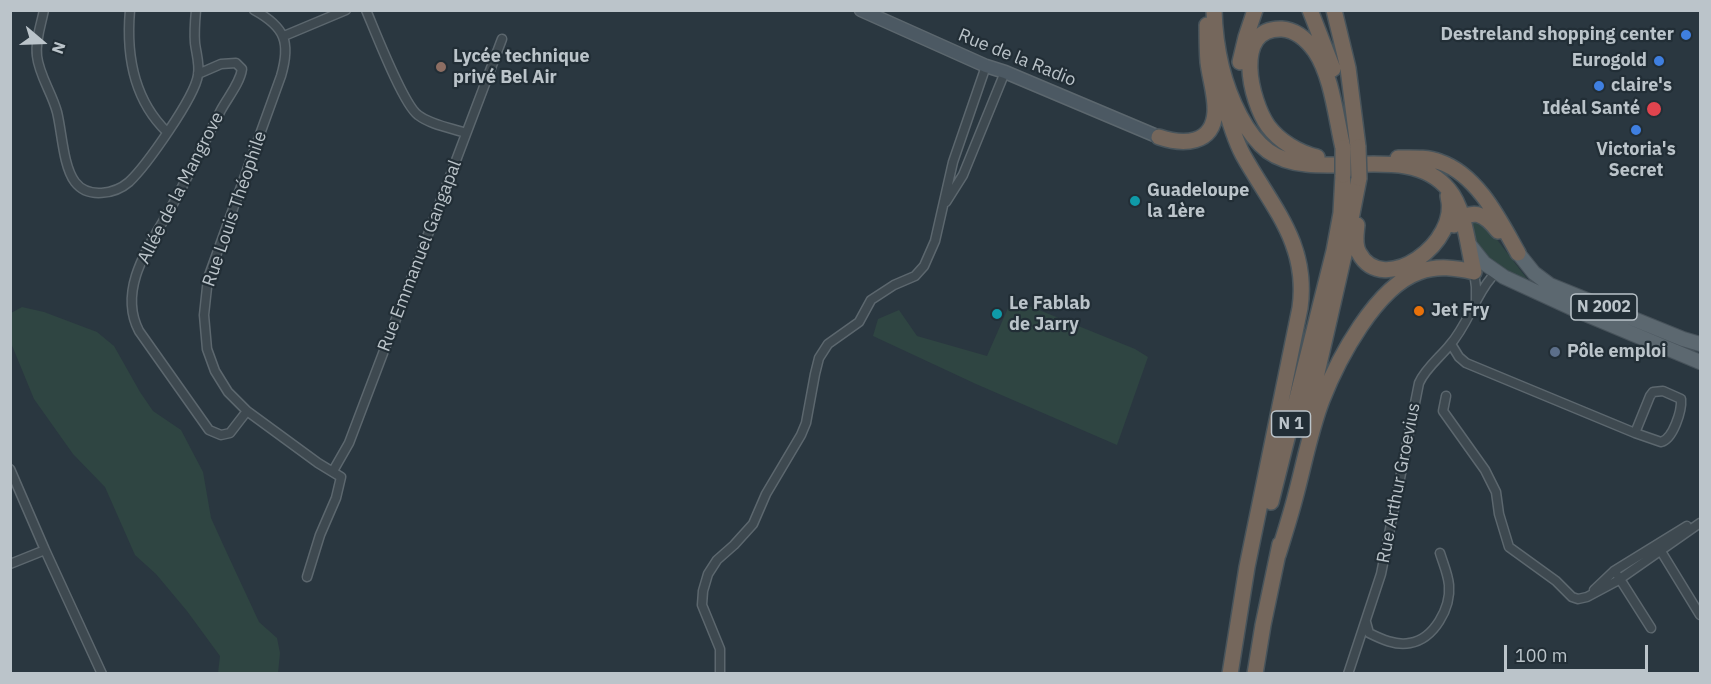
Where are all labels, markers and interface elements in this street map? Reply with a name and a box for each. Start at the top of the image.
north arrow [12,12,72,72]
place label: Destreland shopping center [1440,24,1674,46]
street label: Rue de la Radio [955,25,1079,91]
marker: Destreland shopping center [1679,28,1693,42]
text: N [48,39,70,57]
place label: Lycée technique privé Bel Air [453,46,590,88]
place label: Eurogold [1572,50,1647,72]
marker: Eurogold [1652,54,1666,68]
marker: Lycée technique privé Bel Air [434,60,448,74]
place label: claire's [1611,75,1672,97]
marker: claire's [1592,79,1606,93]
place label: Idéal Santé [1542,98,1640,120]
marker: Idéal Santé [1645,100,1663,118]
street label: Allée de la Mangrove [133,108,229,268]
marker: Victoria's Secret [1629,123,1643,137]
street label: Rue Louis Théophile [198,128,272,290]
place label: Victoria's Secret [1596,139,1676,182]
street label: Rue Emmanuel Gangapal [374,157,466,355]
place label: Guadeloupe la 1ère [1147,180,1249,222]
marker: Guadeloupe la 1ère [1128,194,1142,208]
place label: Le Fablab de Jarry [1009,293,1090,336]
road number: N 2002 [1571,294,1637,320]
place label: Jet Fry [1431,300,1489,322]
marker: Jet Fry [1412,304,1426,318]
marker: Le Fablab de Jarry [990,307,1004,321]
place label: Pôle emploi [1567,341,1666,363]
marker: Pôle emploi [1548,345,1562,359]
street label: Rue Arthur Groevius [1373,401,1425,565]
road number: N 1 [1272,411,1310,437]
scale bar [1507,633,1651,671]
text: 100 m [1515,644,1567,667]

